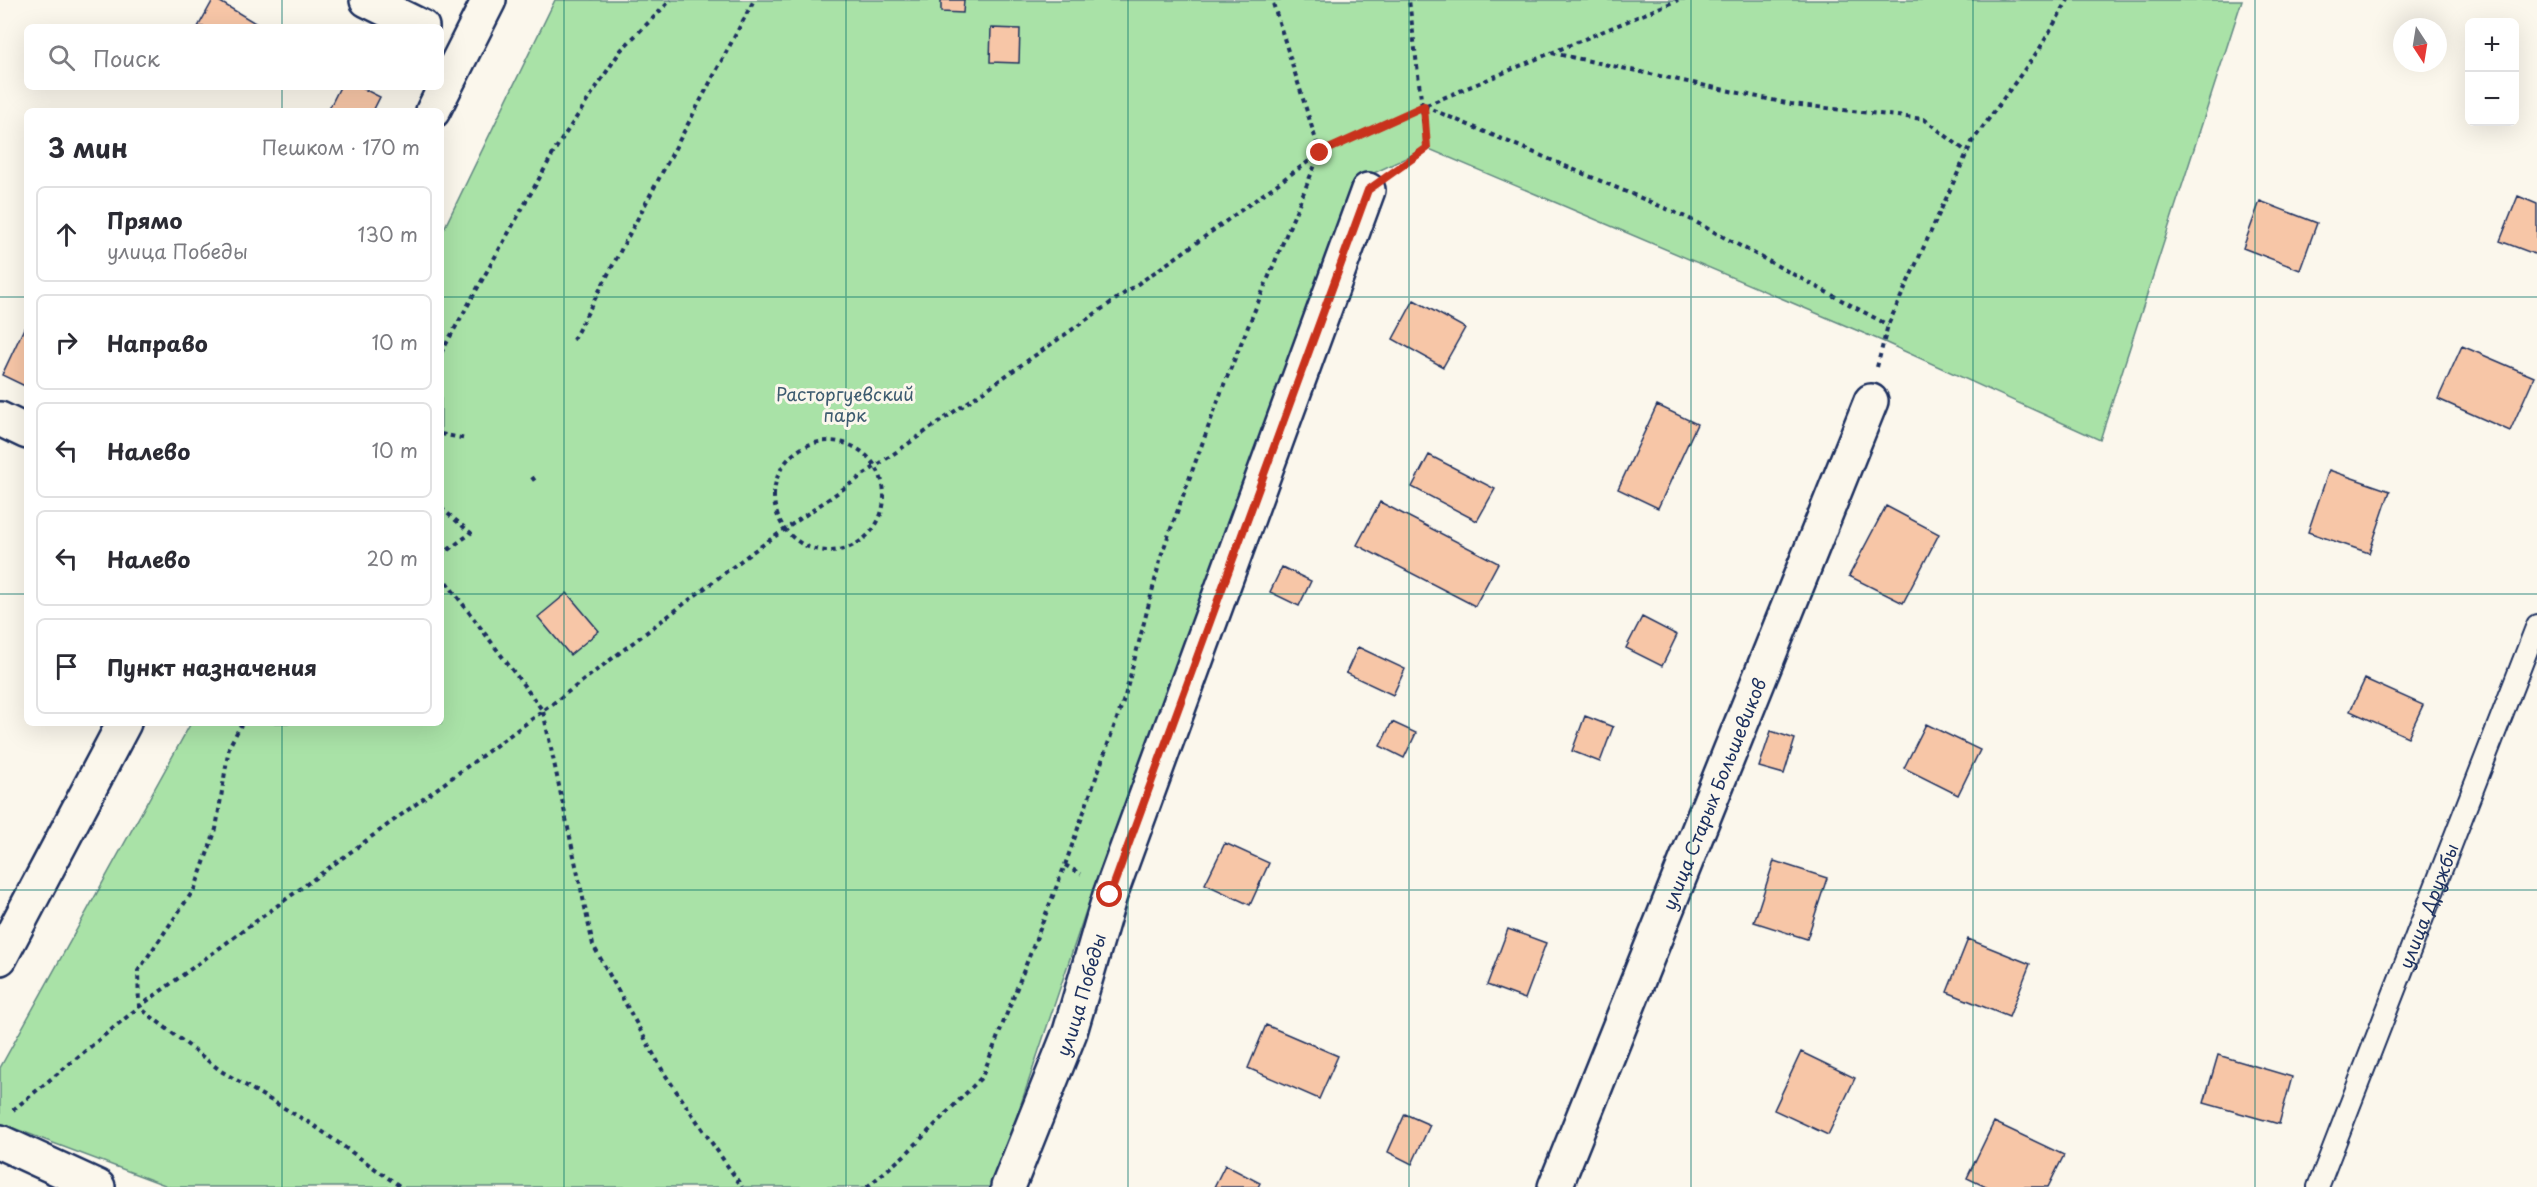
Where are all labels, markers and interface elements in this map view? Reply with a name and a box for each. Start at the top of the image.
north arrow [2393,18,2447,72]
map controls [2465,18,2519,126]
button: + [2465,18,2519,72]
search box [24,24,444,90]
icon: search [45,41,78,74]
text: Поиск [93,41,160,74]
button: − [2465,72,2519,126]
text: 3 мин [48,128,128,167]
text: Пешком · 170 m [262,132,420,162]
route end [1306,139,1332,165]
text: Прямо [107,203,182,236]
icon: ahead [50,218,83,251]
text: 130 m [358,219,418,249]
text: улица Победы [107,236,248,266]
icon: right [50,326,83,359]
text: Направо [107,326,208,359]
text: 10 m [371,327,418,357]
park label: Расторгуевский парк [776,380,914,428]
icon: left [50,434,83,467]
text: Налево [107,434,190,467]
text: 10 m [371,435,418,465]
icon: left [50,542,83,575]
text: Налево [107,542,190,575]
text: 20 m [366,543,418,573]
icon: arrive [50,650,83,683]
text: Пункт назначения [107,650,317,683]
street label: улица Старых Большевиков [1654,673,1772,914]
street label: улица Дружбы [2391,839,2464,972]
route start [1096,881,1122,907]
street label: улица Победы [1048,930,1112,1060]

